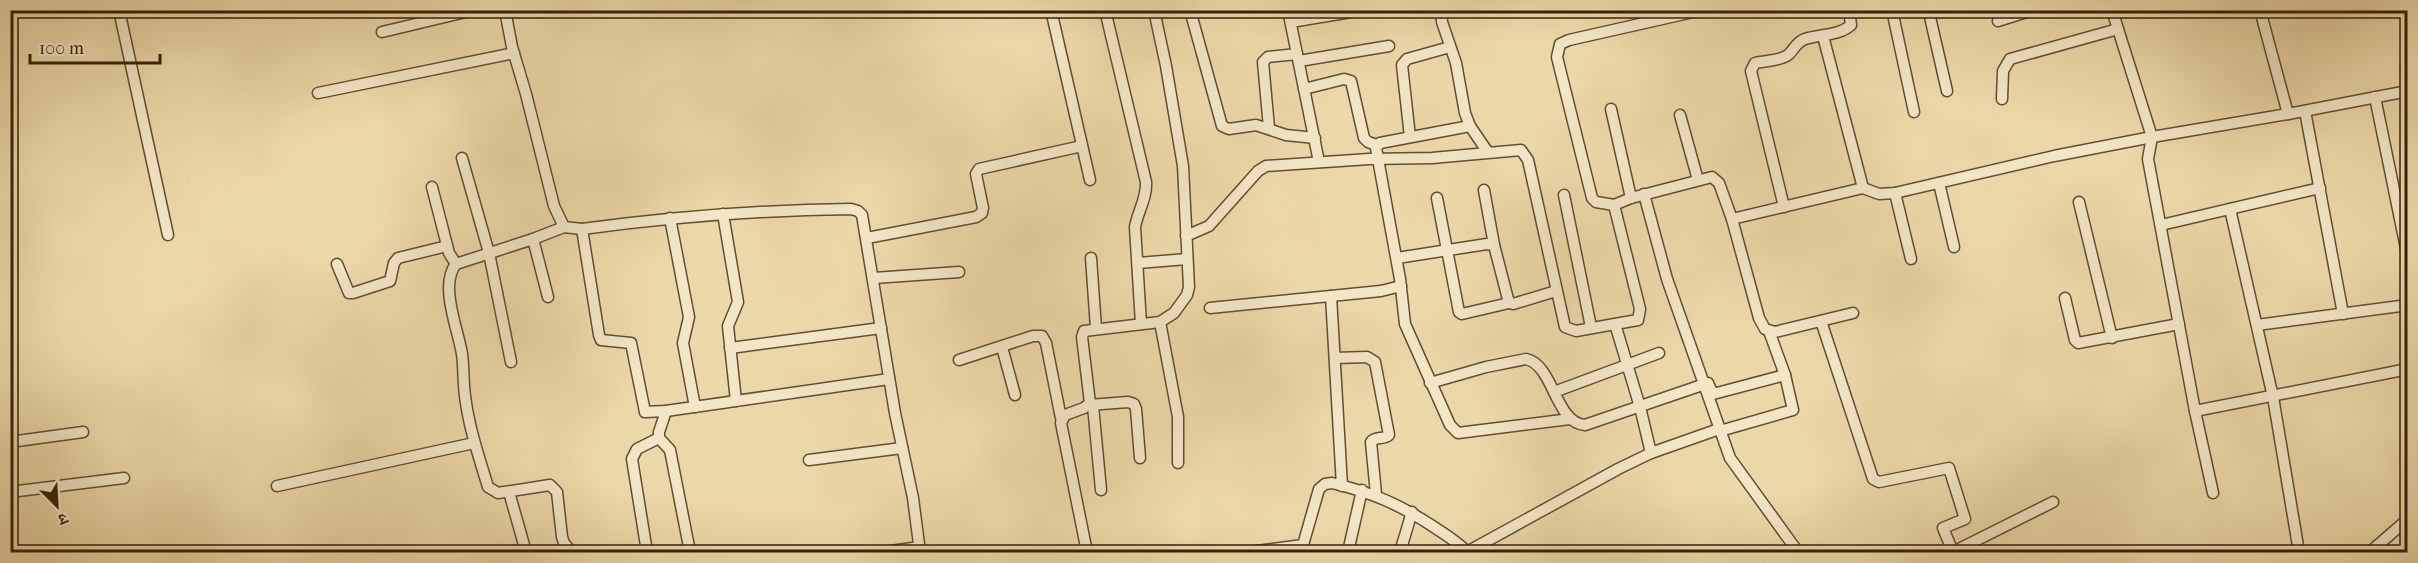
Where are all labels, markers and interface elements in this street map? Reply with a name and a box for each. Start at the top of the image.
scale bar [30,27,160,65]
text: 100 m [39,38,84,59]
north arrow [27,476,87,536]
text: उ [54,509,71,530]

